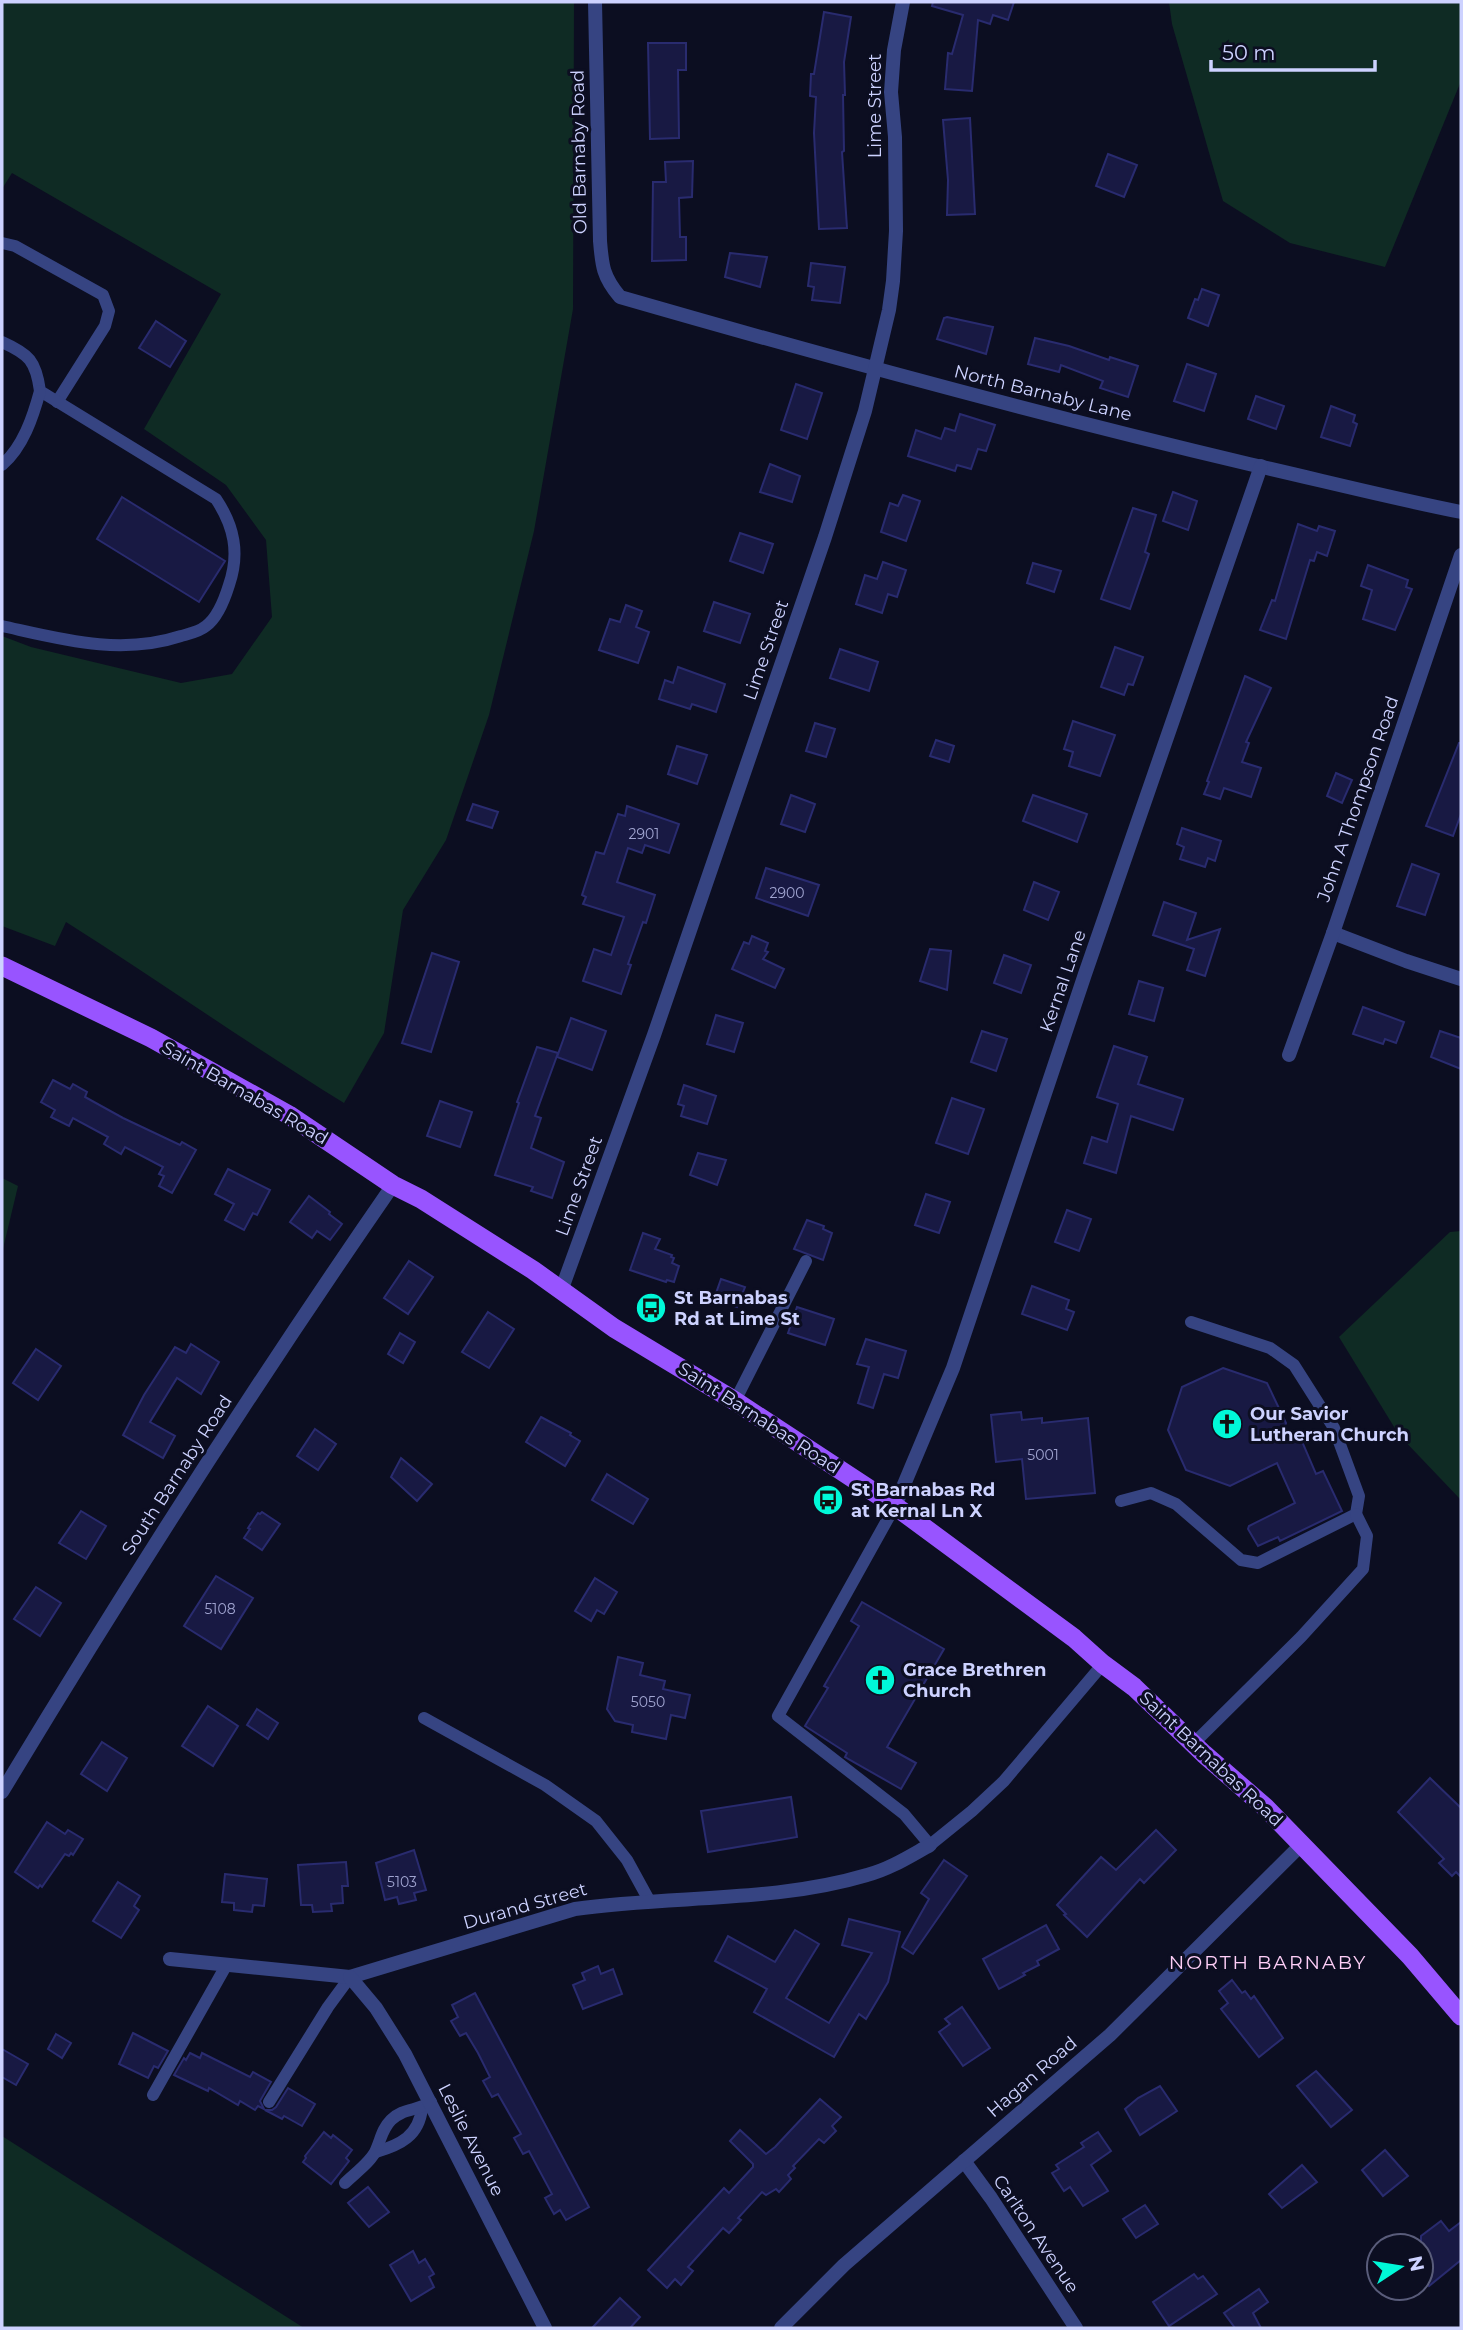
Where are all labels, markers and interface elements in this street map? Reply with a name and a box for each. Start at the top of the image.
scale bar [1211,28,1376,72]
text: 50 m [1222,40,1276,65]
street label: Lime Street [864,54,886,158]
street label: Old Barnaby Road [567,70,591,234]
street label: North Barnaby Lane [952,360,1134,426]
street label: Lime Street [739,597,793,703]
street label: John A Thompson Road [1312,693,1404,906]
house number: 2901 [629,825,659,843]
house number: 2900 [769,884,805,902]
street label: Kernal Lane [1035,927,1091,1035]
street label: Saint Barnabas Road [158,1036,332,1150]
street label: Lime Street [551,1133,607,1239]
place label: St Barnabas Rd at Lime St [674,1287,800,1330]
bus stop icon: St Barnabas Rd at Lime St [634,1291,668,1325]
street label: Saint Barnabas Road [674,1358,844,1478]
street label: South Barnaby Road [117,1391,237,1559]
place label: Our Savior Lutheran Church [1250,1403,1409,1446]
church icon: Our Savior Lutheran Church [1210,1407,1244,1441]
house number: 5001 [1027,1446,1059,1464]
place label: St Barnabas Rd at Kernal Ln X [851,1479,995,1522]
bus stop icon: St Barnabas Rd at Kernal Ln X [811,1483,845,1517]
house number: 5108 [204,1600,236,1618]
place label: Grace Brethren Church [903,1659,1046,1702]
church icon: Grace Brethren Church [863,1663,897,1697]
street label: Saint Barnabas Road [1135,1687,1287,1831]
house number: 5050 [631,1693,665,1711]
house number: 5103 [387,1873,417,1891]
street label: Durand Street [461,1878,589,1934]
district label: NORTH BARNABY [1169,1951,1367,1974]
street label: Hagan Road [982,2032,1082,2122]
street label: Leslie Avenue [433,2080,509,2200]
street label: Carlton Avenue [988,2171,1084,2297]
north arrow [1365,2232,1435,2302]
text: N [1403,2254,1429,2273]

